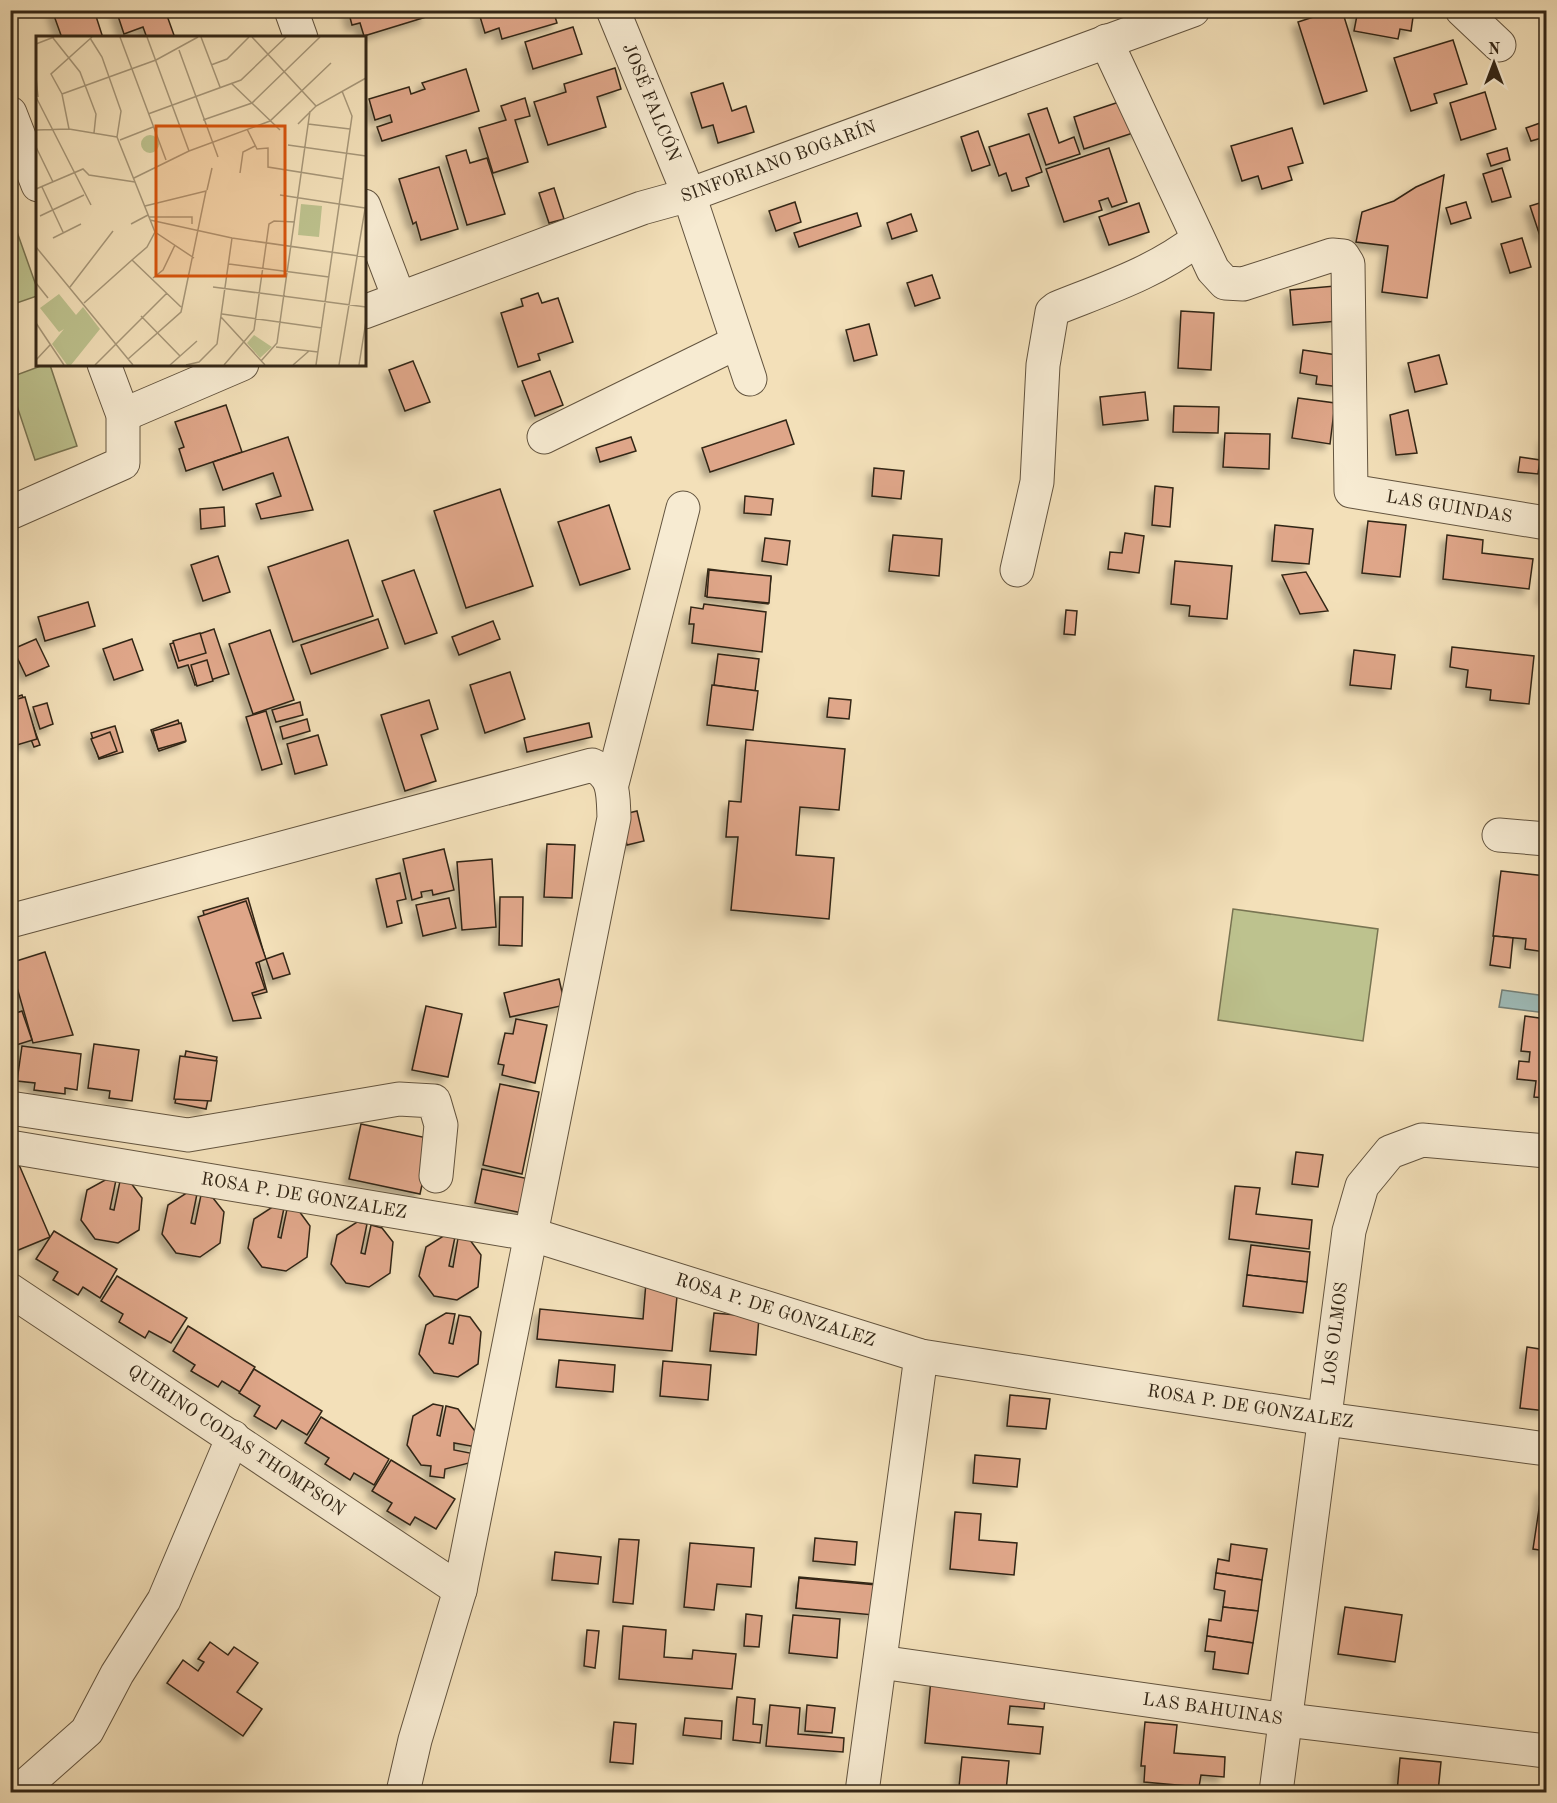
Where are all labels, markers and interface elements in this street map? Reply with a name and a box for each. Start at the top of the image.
north arrow [1464,33,1524,93]
inset map [36,36,366,366]
street label: JOSÉ FALCÓN [619,41,683,164]
text: N [1488,42,1501,58]
street label: SINFORIANO BOGARÍN [679,118,879,206]
street label: LAS GUINDAS [1385,488,1514,526]
street label: ROSA P. DE GONZALEZ [200,1170,408,1222]
street label: ROSA P. DE GONZALEZ [673,1271,877,1350]
street label: LOS OLMOS [1320,1281,1351,1387]
street label: QUIRINO CODAS THOMPSON [124,1362,349,1520]
street label: ROSA P. DE GONZALEZ [1146,1382,1354,1432]
street label: LAS BAHUINAS [1142,1691,1284,1728]

